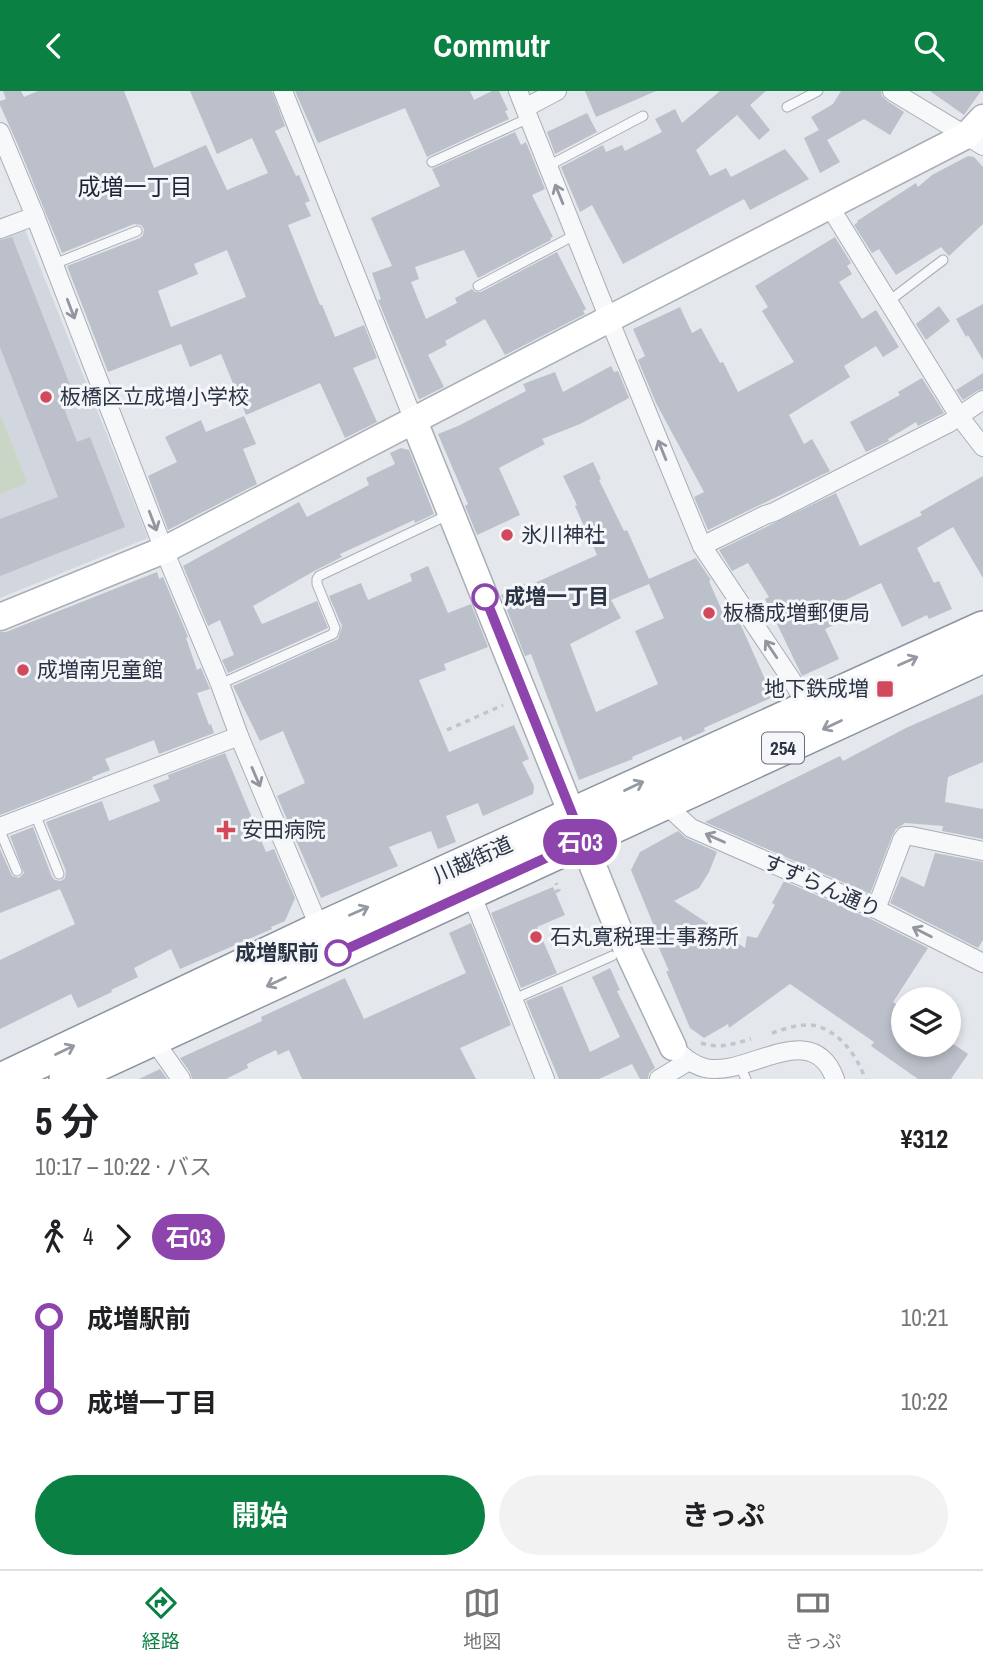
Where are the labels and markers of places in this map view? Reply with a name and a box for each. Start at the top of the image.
place label: 板橋区立成増小学校 [60,382,249,411]
marker: 板橋区立成増小学校 [38,389,54,405]
place label: 氷川神社 [521,520,605,549]
marker: 氷川神社 [499,527,515,543]
place label: 成増一丁目 [504,582,609,611]
marker: 成増一丁目 [472,584,498,610]
place label: 板橋成増郵便局 [723,598,870,627]
marker: 板橋成増郵便局 [701,605,717,621]
place label: 成増南児童館 [37,655,163,684]
marker: 成増南児童館 [15,662,31,678]
place label: 地下鉄成増 [764,674,869,703]
marker: 地下鉄成増 [875,679,895,699]
place label: 安田病院 [242,815,326,844]
marker: 安田病院 [216,820,236,840]
place label: 石丸寛税理士事務所 [550,922,739,951]
marker: 石丸寛税理士事務所 [528,929,544,945]
place label: 成増駅前 [235,938,319,967]
marker: 成増駅前 [325,940,351,966]

